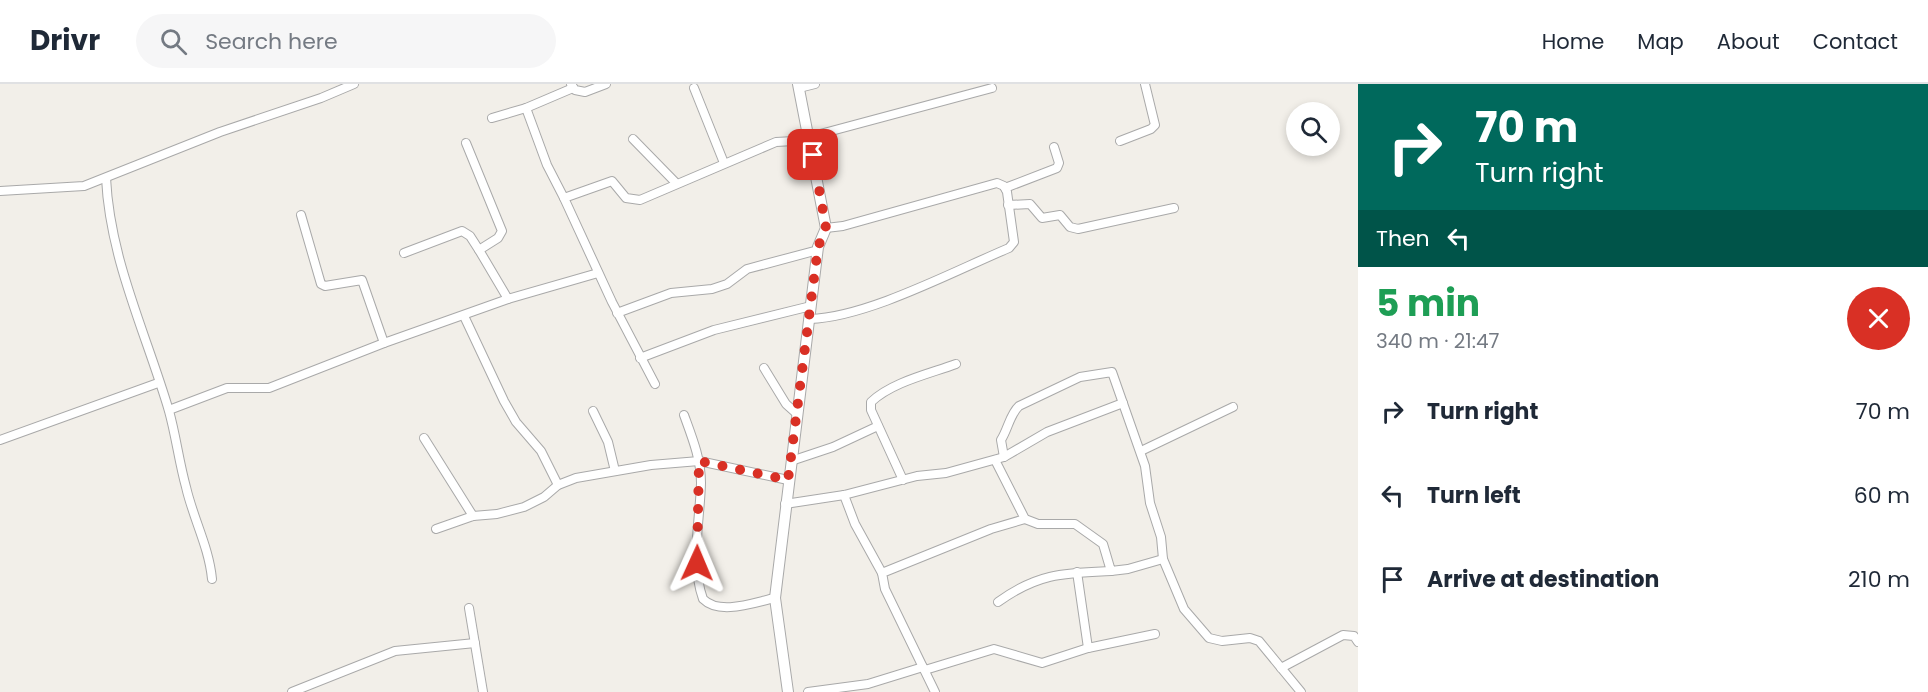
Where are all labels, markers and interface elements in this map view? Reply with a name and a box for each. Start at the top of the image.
search box [136,14,556,68]
text: Drivr [30,21,100,60]
icon: search [157,25,190,58]
text: Search here [205,26,338,57]
text: Home [1542,27,1604,56]
text: Map [1637,27,1684,56]
text: About [1717,27,1780,56]
text: Contact [1813,27,1898,56]
text: 70 m [1475,98,1578,157]
map controls [1286,102,1340,156]
button: search [1286,102,1340,156]
icon: right [1376,108,1454,186]
pin [787,129,838,180]
icon: arrive [796,138,829,171]
text: Turn right [1475,154,1604,191]
icon: left [1442,222,1475,255]
text: Then [1376,223,1430,254]
text: 5 min [1376,278,1480,329]
button: close [1847,287,1910,350]
text: 340 m · 21:47 [1376,327,1499,355]
icon: right [1376,395,1409,428]
text: Turn right [1427,396,1538,427]
text: 70 m [1856,396,1910,427]
icon: left [1376,479,1409,512]
text: Turn left [1427,480,1521,511]
text: 60 m [1854,480,1910,511]
position arrow [665,531,729,595]
icon: arrive [1376,563,1409,596]
text: Arrive at destination [1427,564,1659,595]
text: 210 m [1848,564,1910,595]

